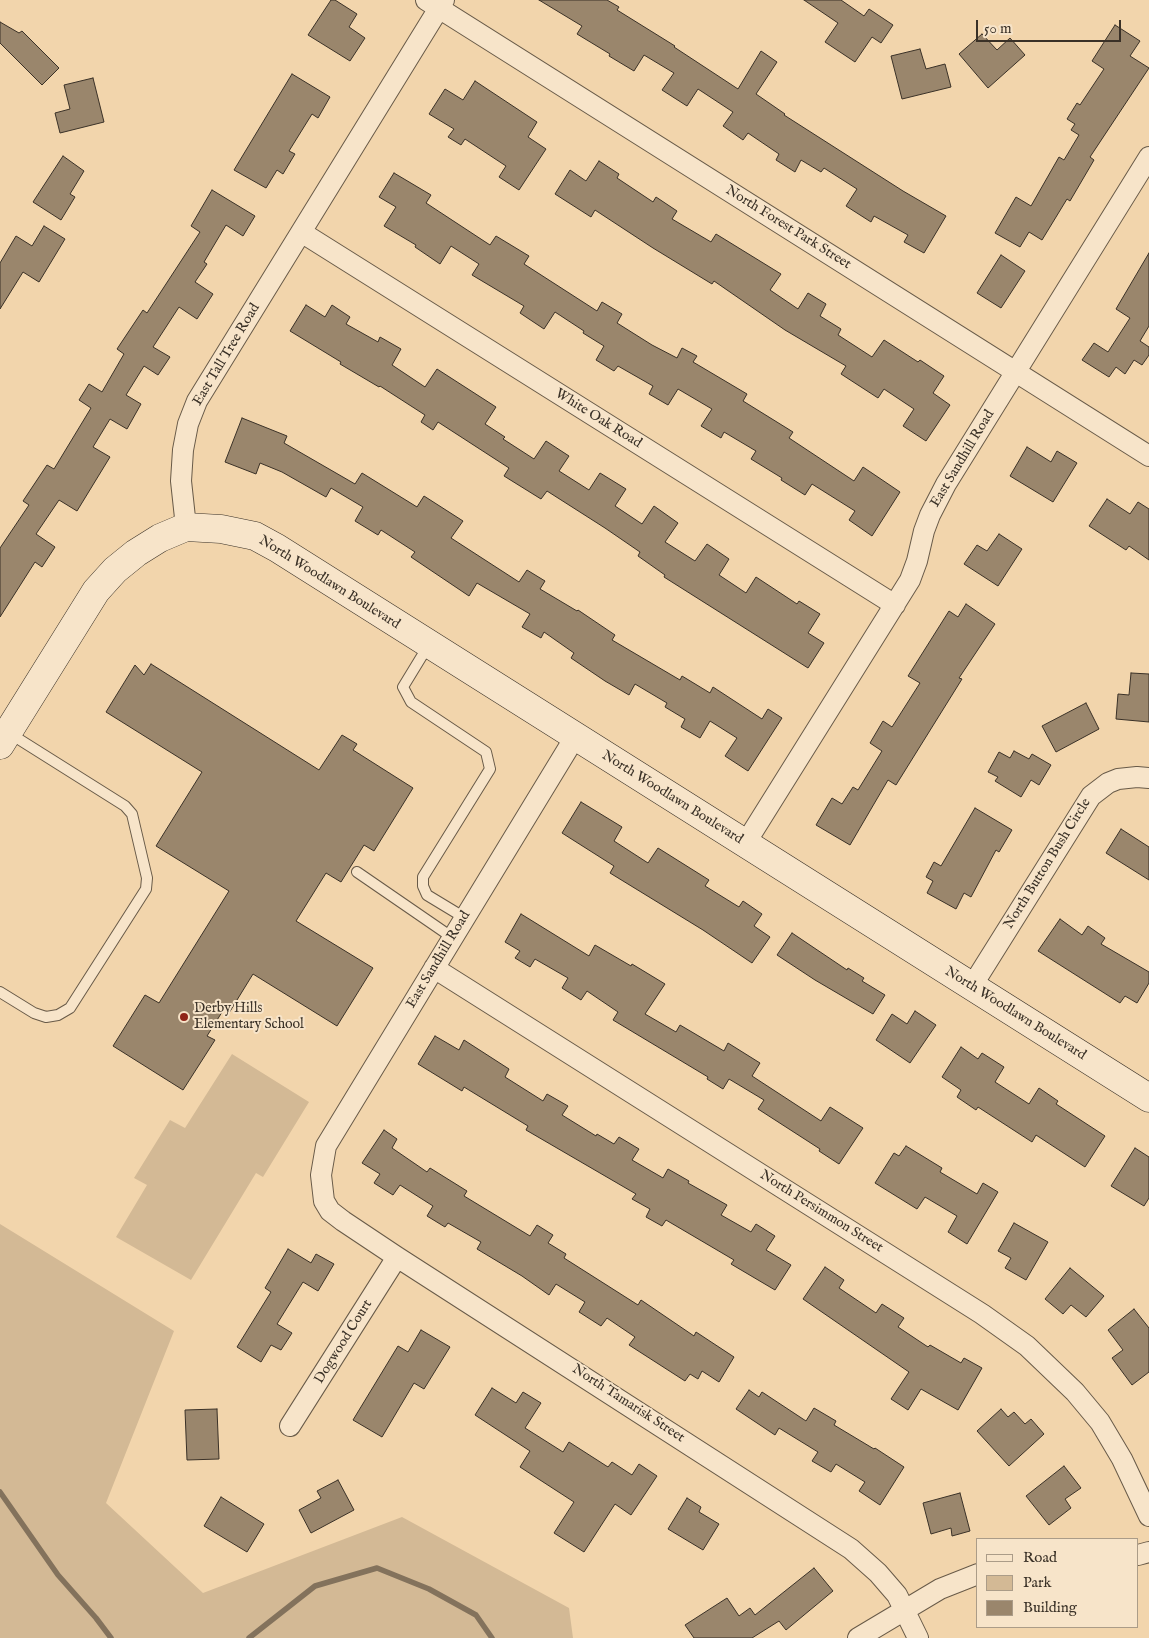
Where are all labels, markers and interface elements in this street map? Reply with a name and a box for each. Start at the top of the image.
scale bar [979,10,1124,42]
text: 50 m [984,19,1012,38]
street label: North Forest Park Street [722,183,854,273]
street label: East Tall Tree Road [190,301,264,409]
street label: White Oak Road [551,386,645,452]
street label: East Sandhill Road [927,407,999,511]
street label: North Woodlawn Boulevard [255,533,403,633]
street label: North Woodlawn Boulevard [598,748,746,848]
street label: North Button Bush Circle [1001,796,1095,932]
street label: East Sandhill Road [403,908,475,1012]
street label: North Woodlawn Boulevard [941,964,1089,1064]
place label: Derby Hills Elementary School [194,1001,304,1034]
marker: Derby Hills Elementary School [178,1011,190,1023]
street label: North Persimmon Street [756,1167,886,1257]
street label: Dogwood Court [311,1297,377,1387]
street label: North Tamarisk Street [569,1361,687,1447]
legend [976,1538,1139,1628]
text: Road [1023,1548,1057,1567]
text: Park [1023,1573,1052,1592]
text: Building [1023,1598,1077,1617]

